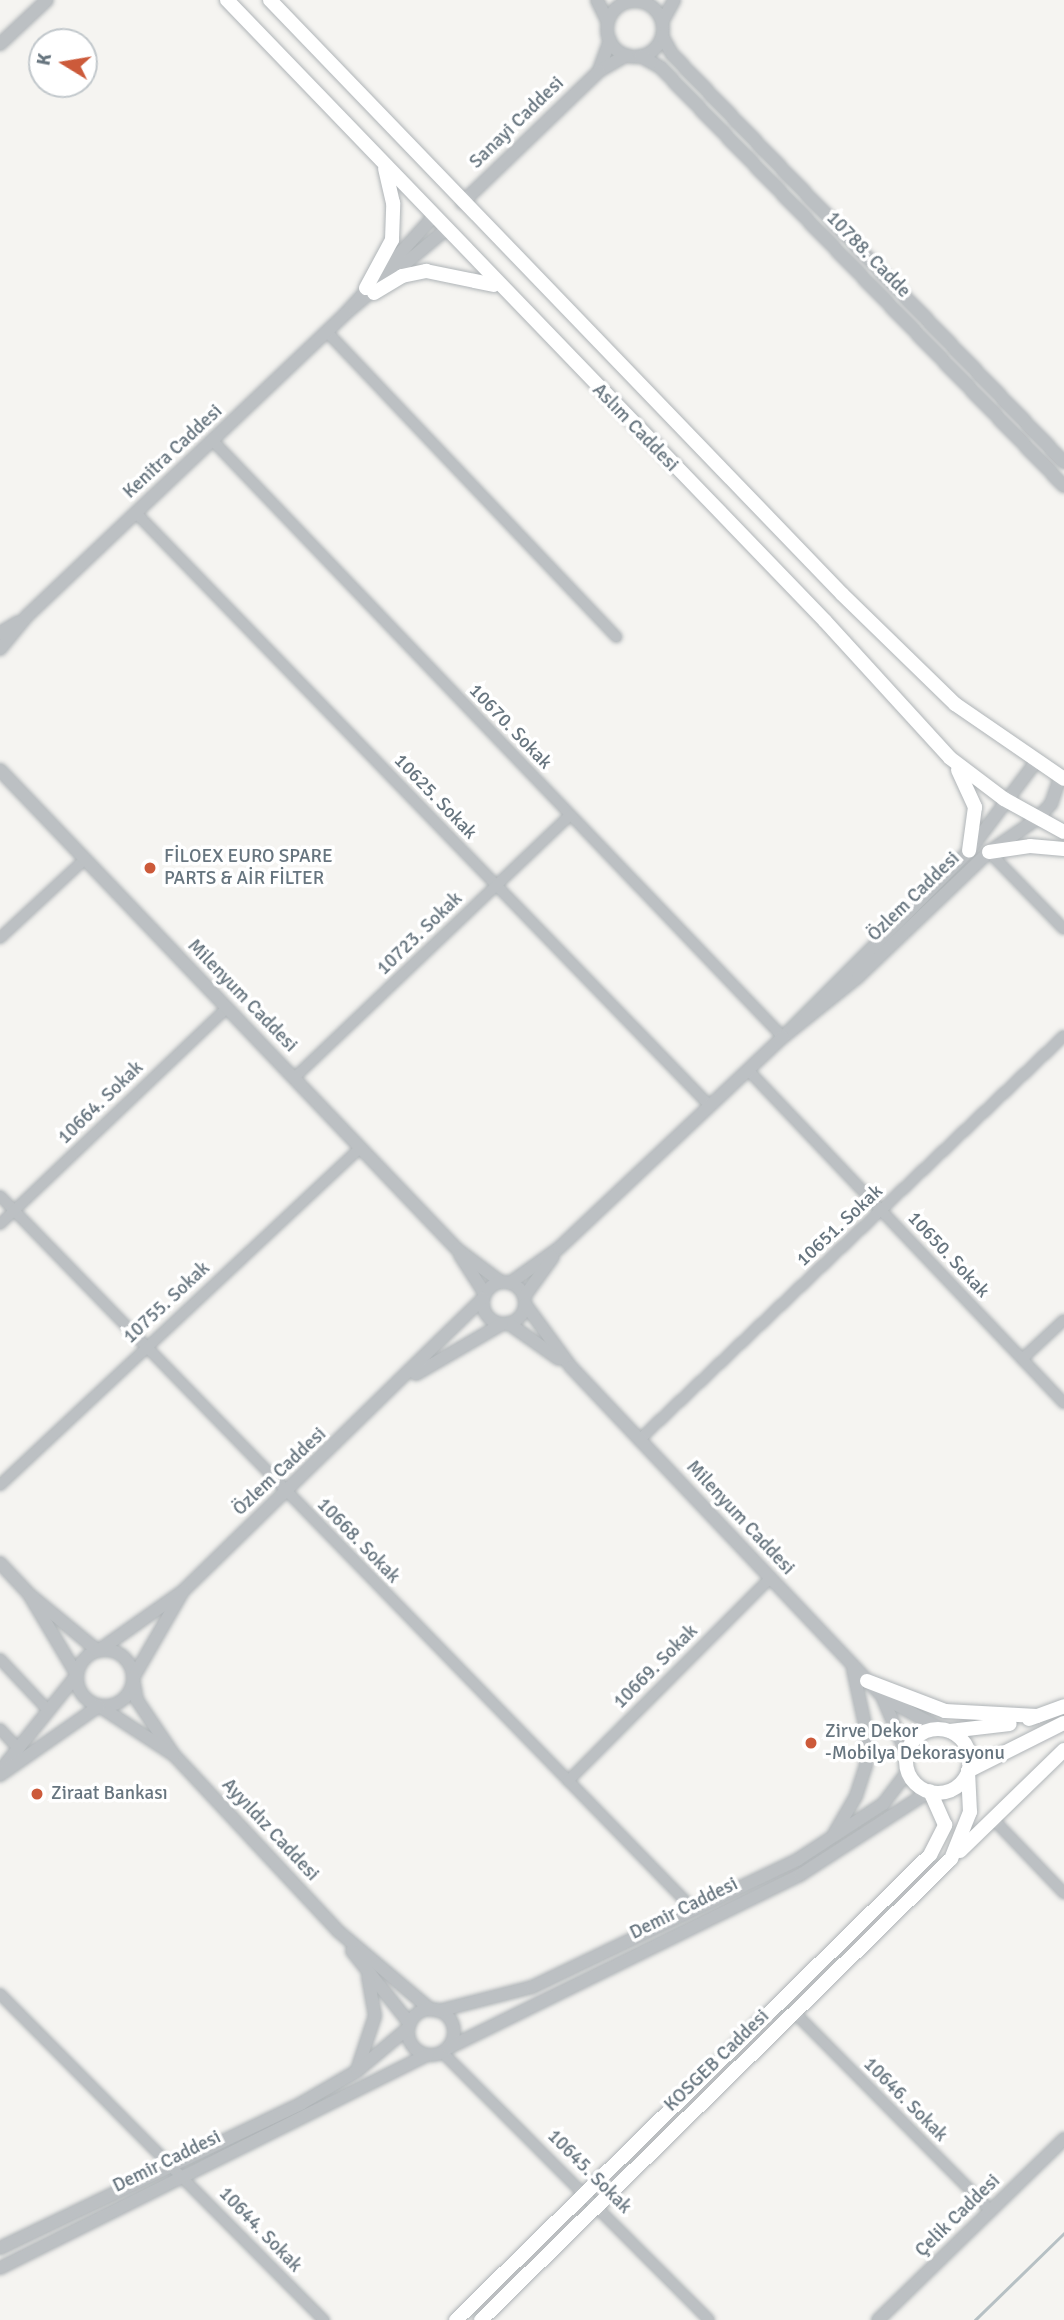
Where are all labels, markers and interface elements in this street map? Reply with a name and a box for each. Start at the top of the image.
north arrow [28,28,98,98]
text: K [31,51,57,67]
street label: Sanayi Caddesi [465,72,569,174]
street label: 10788. Cadde [821,207,915,303]
street label: Aslım Caddesi [587,379,683,477]
street label: Kenitra Caddesi [119,400,227,504]
street label: 10670. Sokak [464,680,556,774]
street label: 10625. Sokak [389,750,481,844]
place label: FİLOEX EURO SPARE PARTS & AİR FİLTER [164,846,333,890]
street label: Özlem Caddesi [863,847,965,947]
marker: FİLOEX EURO SPARE PARTS & AİR FİLTER [142,860,158,876]
street label: 10723. Sokak [373,888,467,980]
street label: Milenyum Caddesi [182,935,302,1057]
street label: 10664. Sokak [54,1057,148,1149]
street label: 10651. Sokak [792,1180,888,1272]
street label: 10650. Sokak [902,1207,994,1303]
street label: 10755. Sokak [119,1257,215,1349]
street label: Özlem Caddesi [229,1423,331,1521]
street label: Milenyum Caddesi [681,1456,799,1580]
street label: 10668. Sokak [312,1494,404,1588]
street label: 10669. Sokak [609,1620,703,1714]
place label: Zirve Dekor -Mobilya Dekorasyonu [825,1721,1005,1765]
marker: Zirve Dekor -Mobilya Dekorasyonu [803,1735,819,1751]
street label: Ayyıldız Caddesi [217,1774,323,1886]
place label: Ziraat Bankası [51,1783,168,1805]
marker: Ziraat Bankası [29,1786,45,1802]
street label: Demir Caddesi [626,1873,742,1945]
street label: KOSGEB Caddesi [660,2005,774,2117]
street label: 10646. Sokak [858,2053,952,2147]
street label: 10645. Sokak [542,2125,636,2219]
street label: Demir Caddesi [109,2126,225,2198]
street label: Çelik Caddesi [911,2170,1005,2262]
street label: 10644. Sokak [214,2183,306,2277]

